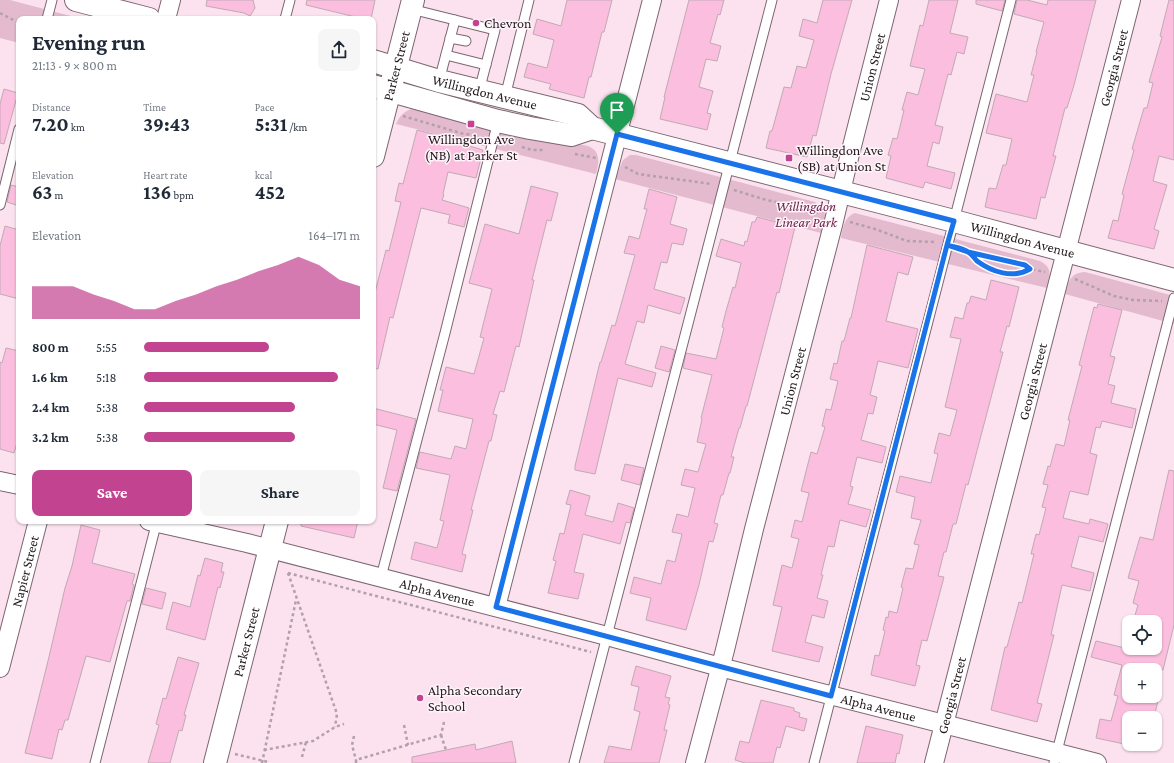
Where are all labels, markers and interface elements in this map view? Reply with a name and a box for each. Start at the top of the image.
place label: Chevron [484,15,532,31]
marker: Chevron [471,18,481,28]
street label: Georgia Street [1096,27,1131,108]
button: share [318,29,360,71]
street label: Parker Street [379,29,413,102]
text: Evening run [32,30,145,55]
street label: Union Street [856,31,888,103]
text: 21:13 · 9 × 800 m [32,58,117,73]
street label: Willingdon Avenue [430,71,539,113]
pin [600,93,634,134]
icon: arrive [606,99,628,121]
text: Distance [32,101,70,113]
text: Time [143,101,166,113]
text: Pace [255,101,274,113]
text: 7.20 [32,113,69,135]
text: 39:43 [143,113,190,135]
text: 5:31 [255,113,287,135]
marker: Willingdon Ave (NB) at Parker St [466,119,476,129]
text: km [69,121,85,133]
text: /km [287,121,307,133]
place label: Willingdon Ave (NB) at Parker St [425,131,518,164]
place label: Willingdon Ave (SB) at Union St [797,142,886,175]
marker: Willingdon Ave (SB) at Union St [784,153,794,163]
text: Elevation [32,169,74,181]
text: Heart rate [143,169,187,181]
text: kcal [255,169,272,181]
text: 63 [32,181,52,203]
text: 136 [143,181,172,203]
text: 452 [255,181,285,203]
text: m [52,189,63,201]
text: bpm [172,189,194,201]
park label: Willingdon Linear Park [775,198,838,230]
street label: Willingdon Avenue [969,218,1077,261]
text: Elevation [32,228,81,243]
text: 164–171 m [309,228,360,243]
text: 800 m [32,340,69,355]
text: 5:55 [96,340,117,355]
street label: Georgia Street [1015,341,1050,422]
street label: Union Street [776,345,809,417]
text: 1.6 km [32,370,68,385]
text: 5:18 [96,370,116,385]
text: 2.4 km [32,400,70,415]
text: 5:38 [96,400,118,415]
text: 3.2 km [32,430,69,445]
text: 5:38 [96,430,118,445]
button: Save [32,470,192,516]
button: Share [200,470,360,516]
street label: Napier Street [8,533,42,609]
street label: Alpha Avenue [398,575,477,610]
street label: Parker Street [229,605,263,678]
map controls [1122,615,1162,751]
button: locate [1122,615,1162,655]
street label: Georgia Street [934,655,969,736]
button: + [1122,663,1162,703]
place label: Alpha Secondary School [428,682,522,714]
street label: Alpha Avenue [839,690,918,725]
marker: Alpha Secondary School [415,693,425,703]
button: − [1122,711,1162,751]

